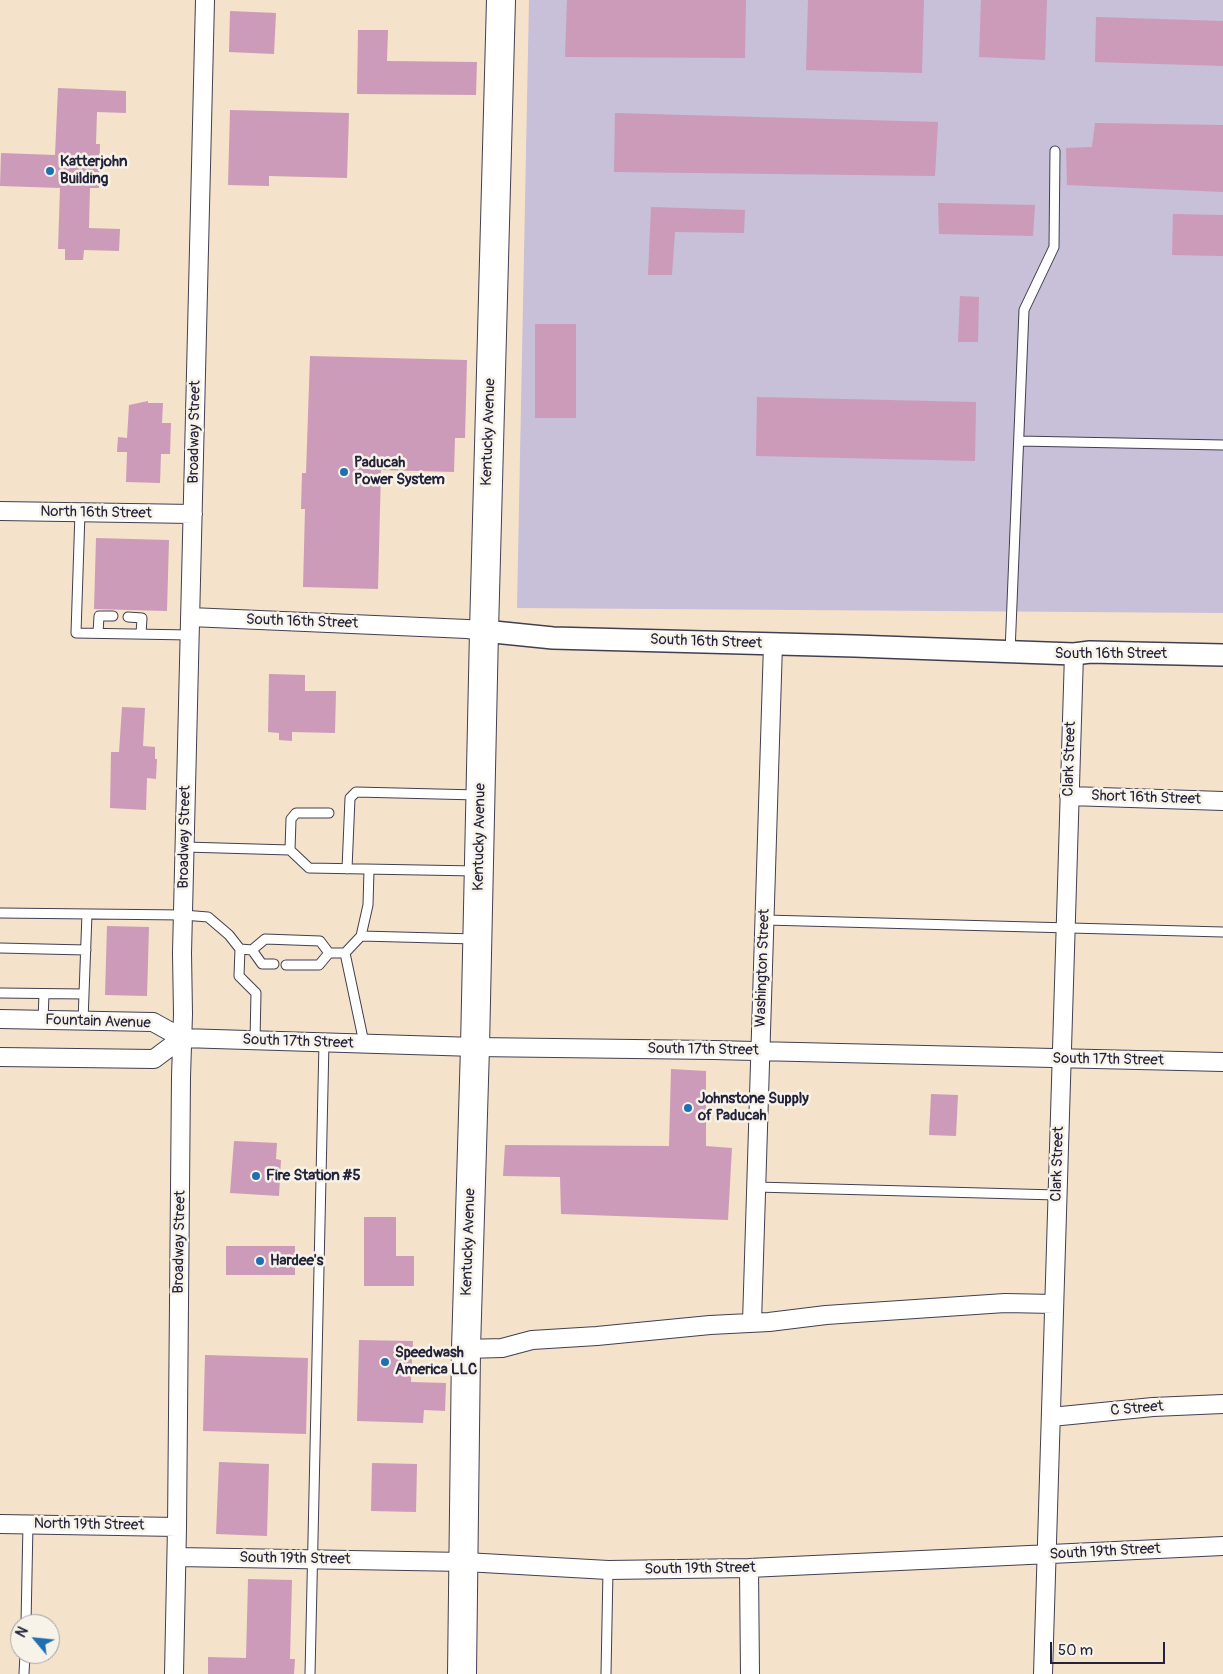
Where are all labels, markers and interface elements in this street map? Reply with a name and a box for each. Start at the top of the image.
place label: Katterjohn Building [60,153,127,188]
marker: Katterjohn Building [44,165,56,177]
street label: Kentucky Avenue [478,378,500,486]
street label: Broadway Street [185,380,205,484]
place label: Paducah Power System [354,454,445,489]
marker: Paducah Power System [338,466,350,478]
street label: North 16th Street [40,503,152,523]
street label: South 16th Street [246,611,358,633]
street label: South 16th Street [650,631,762,653]
street label: South 16th Street [1055,645,1167,663]
street label: Clark Street [1060,721,1080,797]
street label: Kentucky Avenue [470,783,490,891]
street label: Broadway Street [175,785,195,889]
street label: Short 16th Street [1091,787,1201,809]
street label: Washington Street [752,908,774,1028]
street label: Fountain Avenue [45,1011,151,1033]
street label: South 17th Street [242,1031,354,1053]
street label: South 17th Street [647,1040,759,1060]
street label: South 17th Street [1052,1050,1164,1070]
place label: Johnstone Supply of Paducah [698,1090,809,1125]
marker: Johnstone Supply of Paducah [682,1102,694,1114]
street label: Clark Street [1048,1126,1068,1202]
place label: Fire Station #5 [266,1167,361,1185]
marker: Fire Station #5 [250,1170,262,1182]
street label: Kentucky Avenue [458,1188,480,1296]
street label: Broadway Street [170,1190,190,1294]
place label: Hardee's [270,1252,323,1270]
marker: Hardee's [254,1255,266,1267]
place label: Speedwash America LLC [395,1344,477,1379]
marker: Speedwash America LLC [379,1356,391,1368]
street label: C Street [1110,1398,1164,1420]
street label: North 19th Street [34,1515,144,1535]
street label: South 19th Street [1049,1540,1161,1564]
street label: South 19th Street [239,1549,351,1569]
street label: South 19th Street [644,1559,756,1579]
north arrow [10,1614,60,1664]
text: N [12,1624,32,1640]
scale bar [1053,1632,1168,1664]
text: 50 m [1058,1641,1093,1660]

